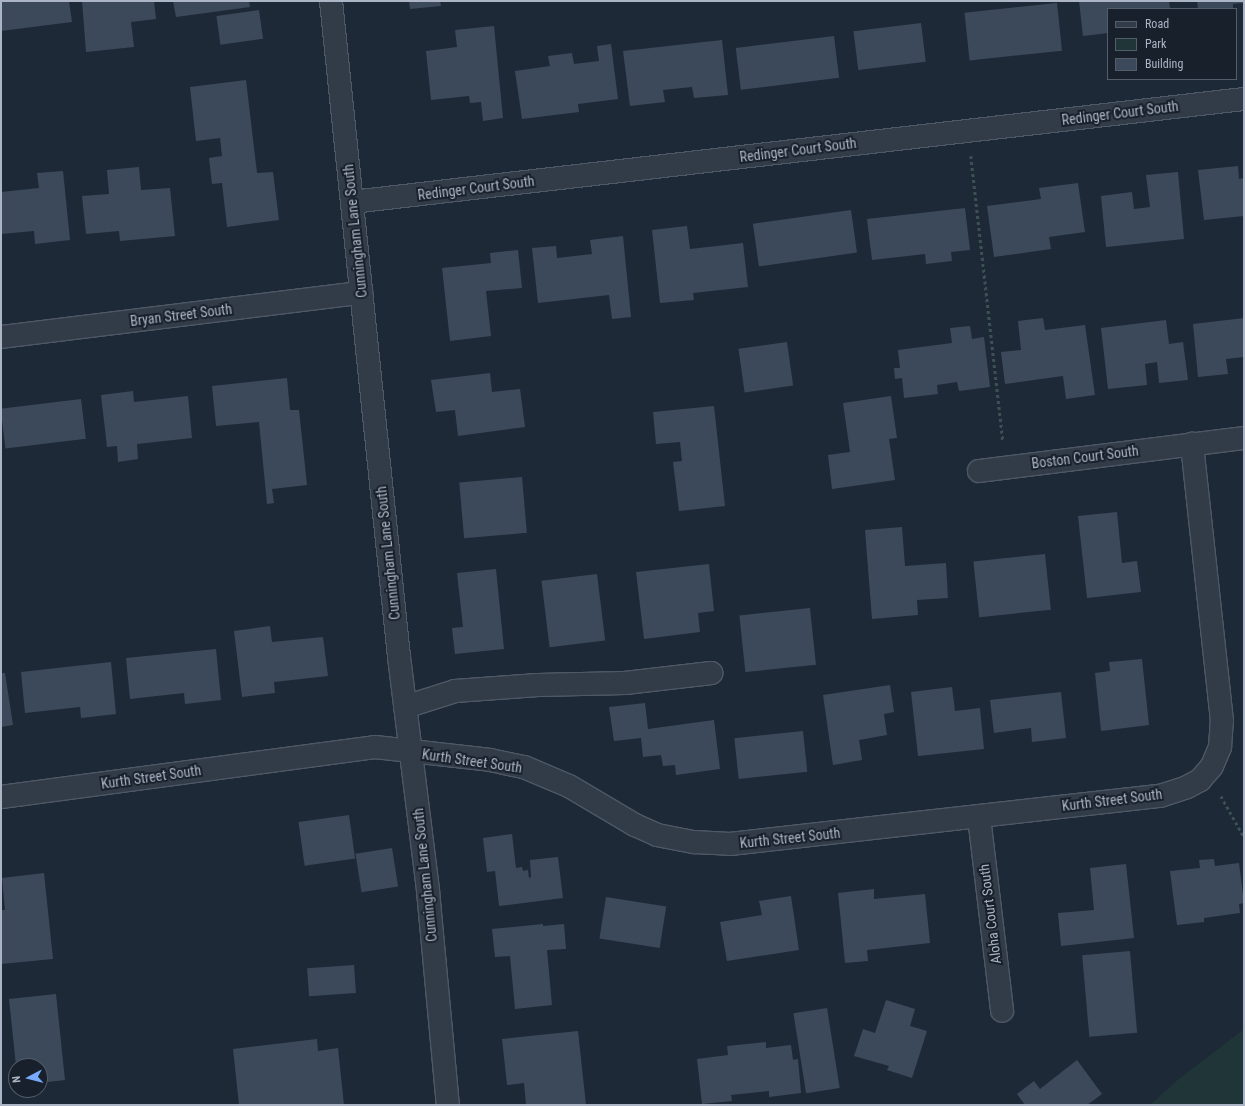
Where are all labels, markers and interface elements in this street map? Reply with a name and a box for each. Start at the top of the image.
legend [1107,8,1237,80]
text: Road [1145,17,1169,31]
text: Park [1145,37,1166,51]
text: Building [1145,57,1183,71]
street label: Redinger Court South [1061,98,1179,128]
street label: Redinger Court South [739,135,857,165]
street label: Cunningham Lane South [340,163,370,299]
street label: Redinger Court South [417,173,535,203]
street label: Bryan Street South [129,300,233,330]
street label: Boston Court South [1031,442,1139,472]
street label: Cunningham Lane South [373,485,403,621]
street label: Kurth Street South [421,746,523,776]
street label: Kurth Street South [100,762,202,792]
street label: Kurth Street South [1061,786,1163,814]
street label: Cunningham Lane South [410,807,440,943]
street label: Kurth Street South [739,824,841,852]
street label: Aloha Court South [976,863,1004,965]
north arrow [8,1058,48,1098]
text: N [10,1075,23,1084]

